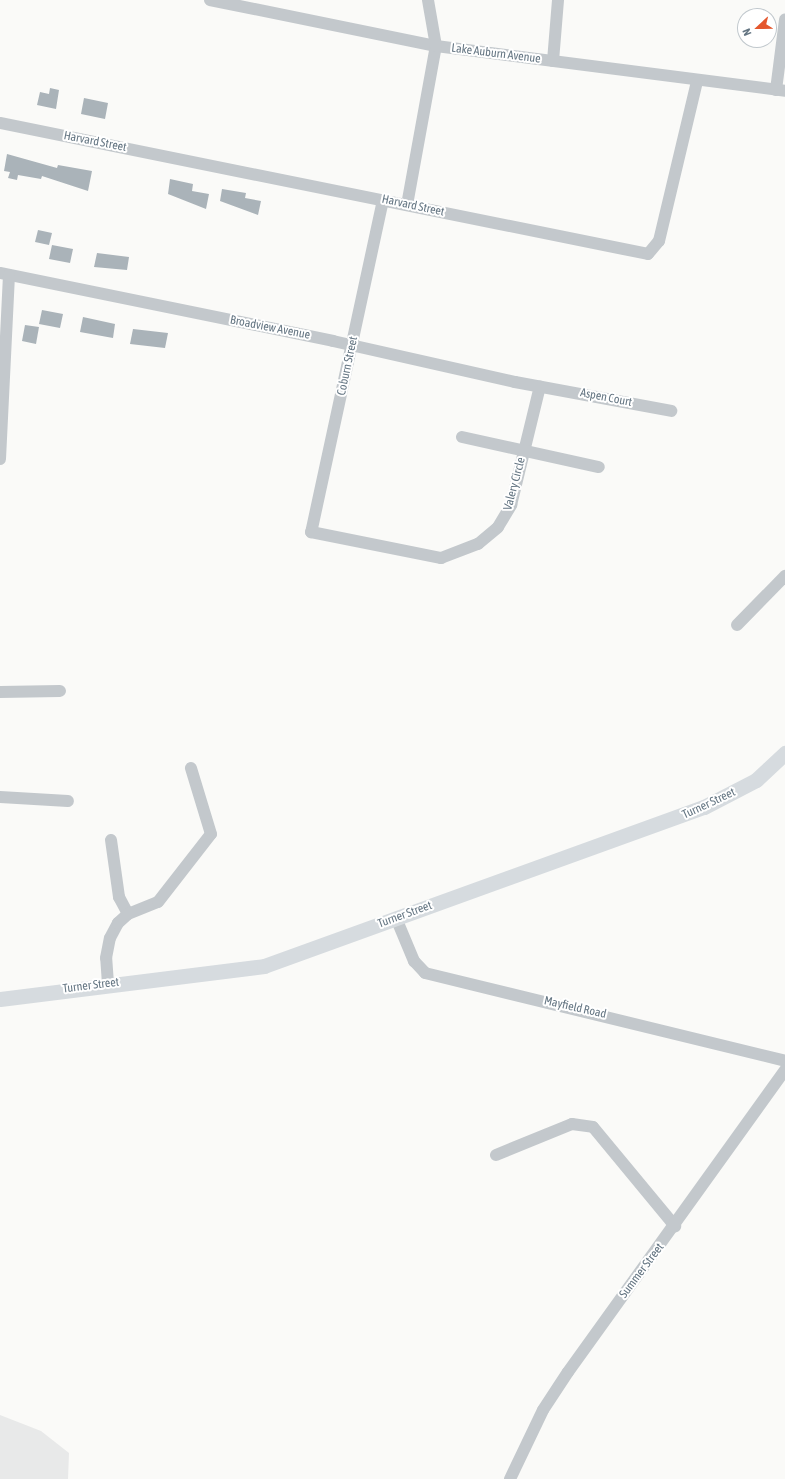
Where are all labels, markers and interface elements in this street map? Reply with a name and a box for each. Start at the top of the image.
north arrow [737,8,777,48]
text: N [740,27,754,37]
street label: Lake Auburn Avenue [451,41,541,67]
street label: Harvard Street [62,129,128,155]
street label: Harvard Street [380,192,446,220]
street label: Broadview Avenue [229,313,311,343]
street label: Coburn Street [335,335,361,397]
street label: Aspen Court [579,386,633,410]
street label: Valery Circle [501,456,529,512]
street label: Turner Street [680,785,738,823]
street label: Turner Street [376,899,434,931]
street label: Turner Street [62,975,120,997]
street label: Mayfield Road [543,994,607,1022]
street label: Summer Street [617,1241,667,1301]

